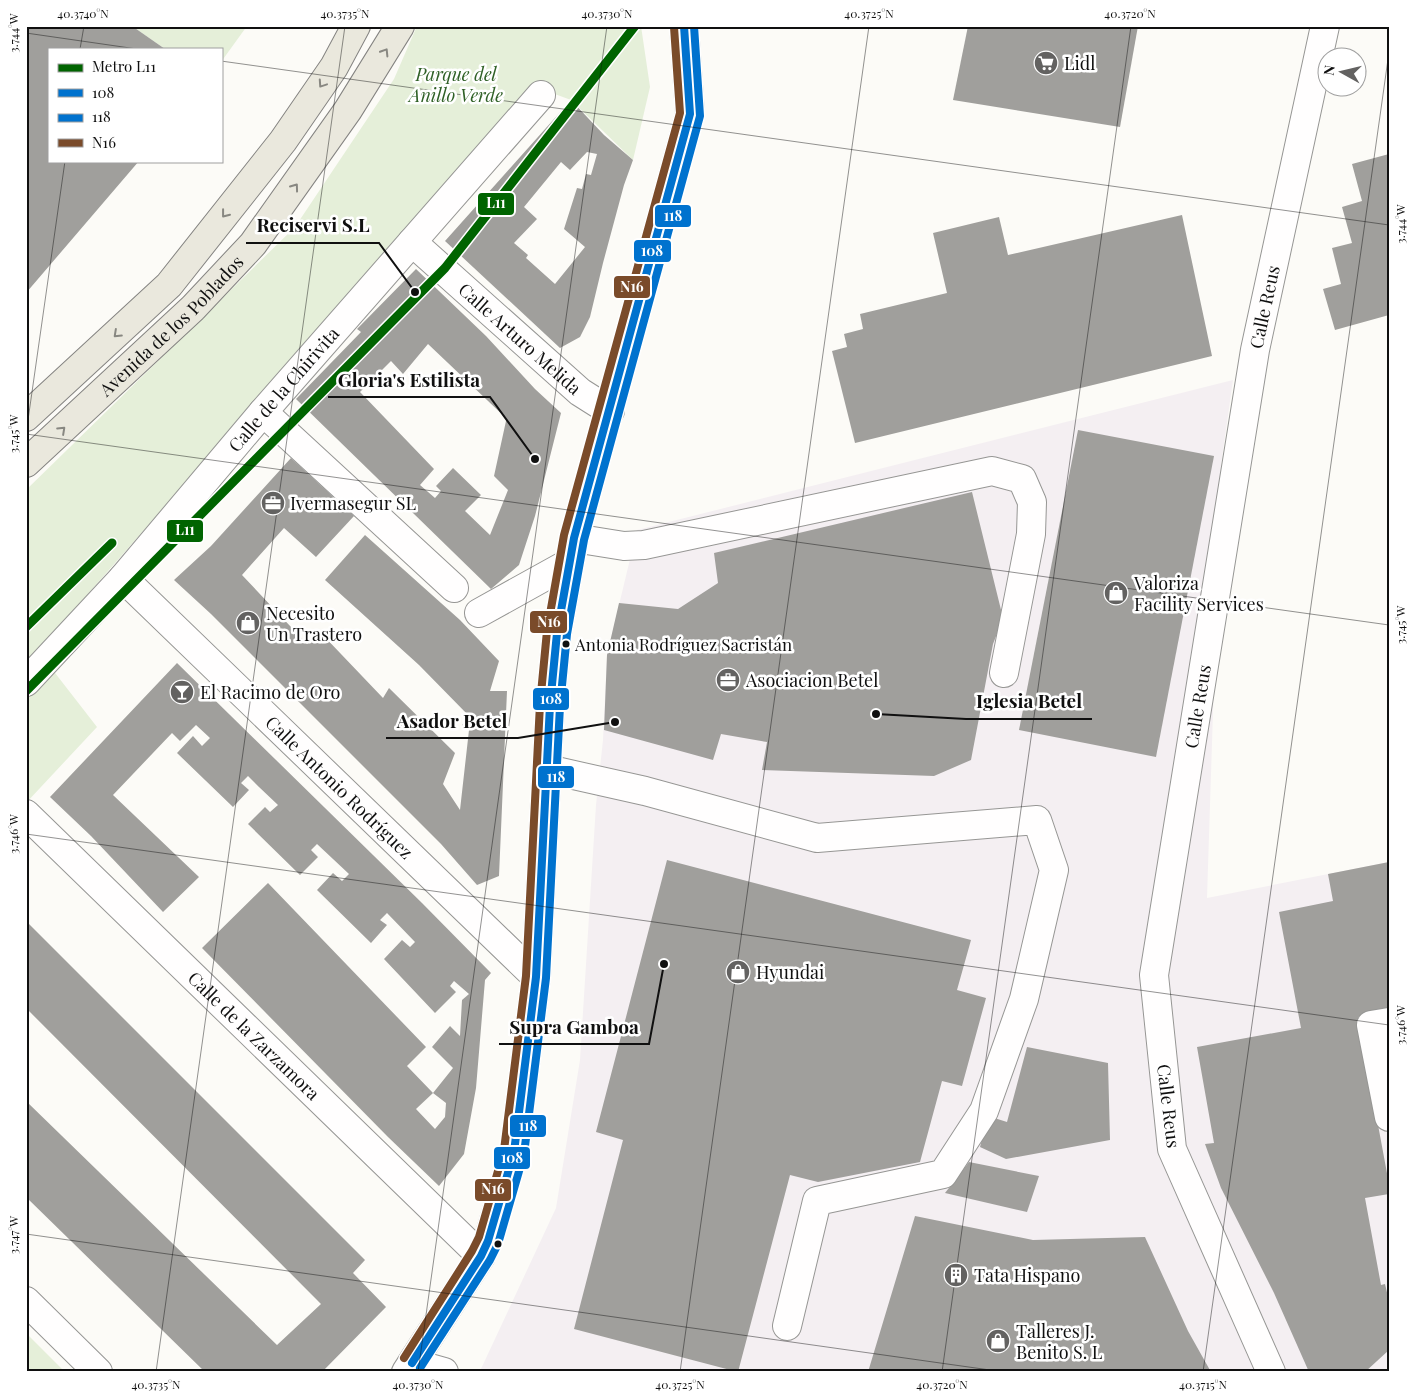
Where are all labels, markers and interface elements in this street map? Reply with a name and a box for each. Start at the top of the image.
text: 40.3740°N [57,5,109,21]
text: 40.3735°N [320,5,370,21]
text: 40.3730°N [581,5,633,21]
text: 40.3725°N [844,5,894,21]
text: 40.3720°N [1104,5,1156,21]
text: 3.744°W [5,13,21,53]
legend [48,48,222,162]
one-way arrow [379,48,388,57]
north arrow [1318,48,1368,98]
supermarket icon: Lidl [1033,50,1059,76]
place label: Lidl [1064,51,1095,75]
text: Metro L11 [92,56,156,76]
park label: Parque del Anillo Verde [407,62,503,107]
text: N [1319,64,1339,76]
one-way arrow [319,78,328,87]
text: 108 [92,82,115,102]
text: 118 [92,106,111,126]
text: N16 [92,132,116,152]
one-way arrow [289,183,298,192]
line badge: L11 [477,192,515,216]
text: L11 [486,193,506,212]
line badge: 118 [654,204,692,228]
text: 3.744°W [1392,204,1408,244]
text: 118 [664,206,682,225]
one-way arrow [223,208,231,217]
callout: Reciservi S.L [246,209,379,243]
text: Reciservi S.L [256,211,370,237]
line badge: 108 [633,239,672,263]
text: 108 [641,241,663,260]
street label: Avenida de los Poblados [93,250,249,402]
street label: Calle Reus [1244,263,1285,351]
line badge: N16 [613,275,651,299]
street label: Calle Arturo Melida [454,277,587,400]
text: N16 [620,277,644,296]
street label: Calle de la Chirivita [223,322,344,457]
one-way arrow [113,328,122,337]
callout: Gloria's Estilista [328,363,490,397]
text: Gloria's Estilista [338,366,480,392]
text: 3.745°W [5,415,21,453]
one-way arrow [56,427,65,436]
office icon: Ivermasegur SL [260,490,286,516]
place label: Ivermasegur SL [290,491,417,515]
line badge: L11 [166,519,204,543]
text: L11 [175,520,195,539]
place label: Valoriza Facility Services [1133,571,1264,616]
shop icon: Valoriza Facility Services [1103,580,1129,606]
place label: Necesito Un Trastero [266,601,362,646]
text: 3.745°W [1392,606,1408,644]
shop icon: Necesito Un Trastero [235,610,261,636]
line badge: N16 [529,610,568,634]
text: N16 [537,612,561,631]
place label: Antonia Rodríguez Sacristán [574,633,792,655]
marker: Antonia Rodríguez Sacristán [561,639,571,649]
street label: Calle Reus [1179,663,1216,750]
office icon: Asociacion Betel [715,667,741,693]
place label: Asociacion Betel [745,668,878,692]
bar icon: El Racimo de Oro [169,679,195,705]
place label: El Racimo de Oro [200,680,341,704]
callout: Iglesia Betel [966,685,1092,719]
line badge: 108 [532,687,570,711]
text: Iglesia Betel [976,687,1082,713]
text: 108 [540,689,562,708]
callout: Asador Betel [386,704,518,738]
text: Asador Betel [396,707,507,733]
street label: Calle Antonio Rodríguez [261,710,418,864]
line badge: 118 [537,765,575,789]
text: 118 [547,767,565,786]
text: 3.746°W [5,814,21,854]
shop icon: Hyundai [725,959,751,985]
place label: Hyundai [756,960,824,984]
street label: Calle de la Zarzamora [183,966,325,1105]
text: 3.746°W [1392,1005,1408,1045]
callout: Supra Gamboa [499,1010,649,1044]
text: Supra Gamboa [509,1013,639,1039]
street label: Calle Reus [1152,1063,1186,1149]
line badge: 118 [509,1114,547,1138]
text: 118 [519,1116,537,1135]
line badge: 108 [493,1146,531,1170]
text: 108 [501,1148,523,1167]
line badge: N16 [474,1178,512,1202]
text: N16 [481,1179,505,1198]
text: 3.747°W [5,1216,21,1254]
unlabelled marker [493,1239,503,1249]
building icon: Tata Hispano [943,1262,969,1288]
place label: Tata Hispano [974,1263,1081,1287]
place label: Talleres J. Benito S. L [1016,1319,1103,1364]
shop icon: Talleres J. Benito S. L [985,1328,1011,1354]
text: 40.3735°N [131,1376,181,1392]
text: 40.3730°N [392,1376,444,1392]
text: 40.3725°N [655,1376,705,1392]
text: 40.3720°N [916,1376,968,1392]
text: 40.3715°N [1179,1376,1228,1392]

